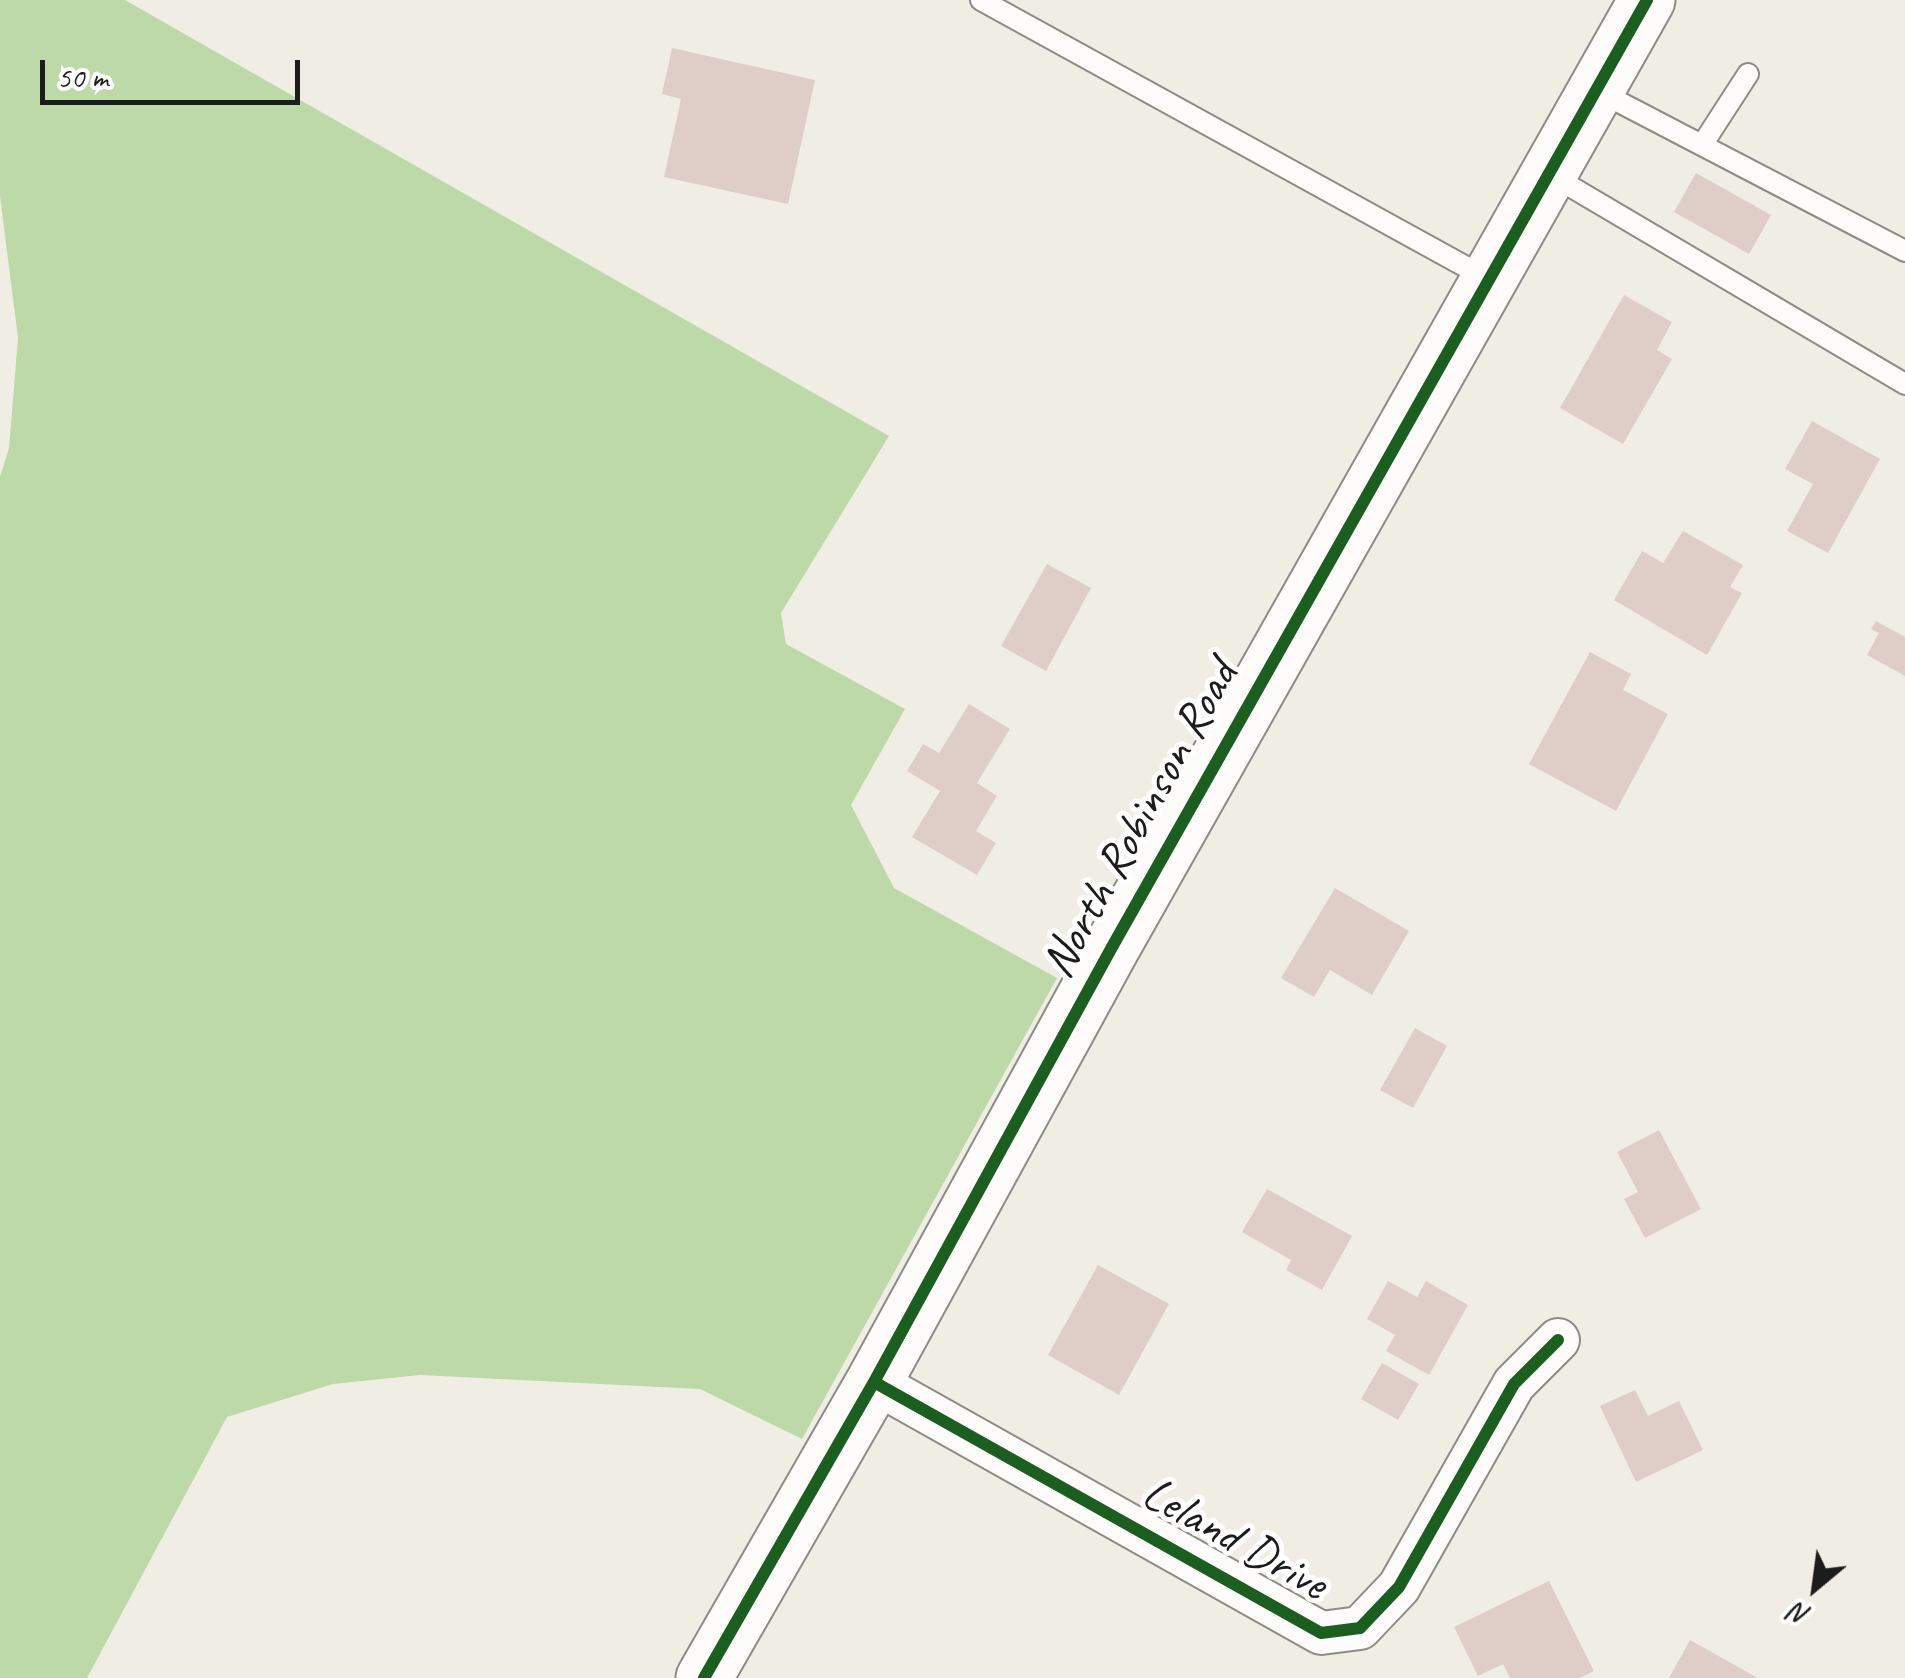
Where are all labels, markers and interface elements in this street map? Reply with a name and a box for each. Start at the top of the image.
scale bar [45,40,305,102]
text: 50 m [57,58,108,96]
street label: North Robinson Road [1030,652,1252,988]
street label: Leland Drive [1132,1466,1336,1614]
north arrow [1765,1538,1865,1638]
text: N [1784,1595,1816,1634]

